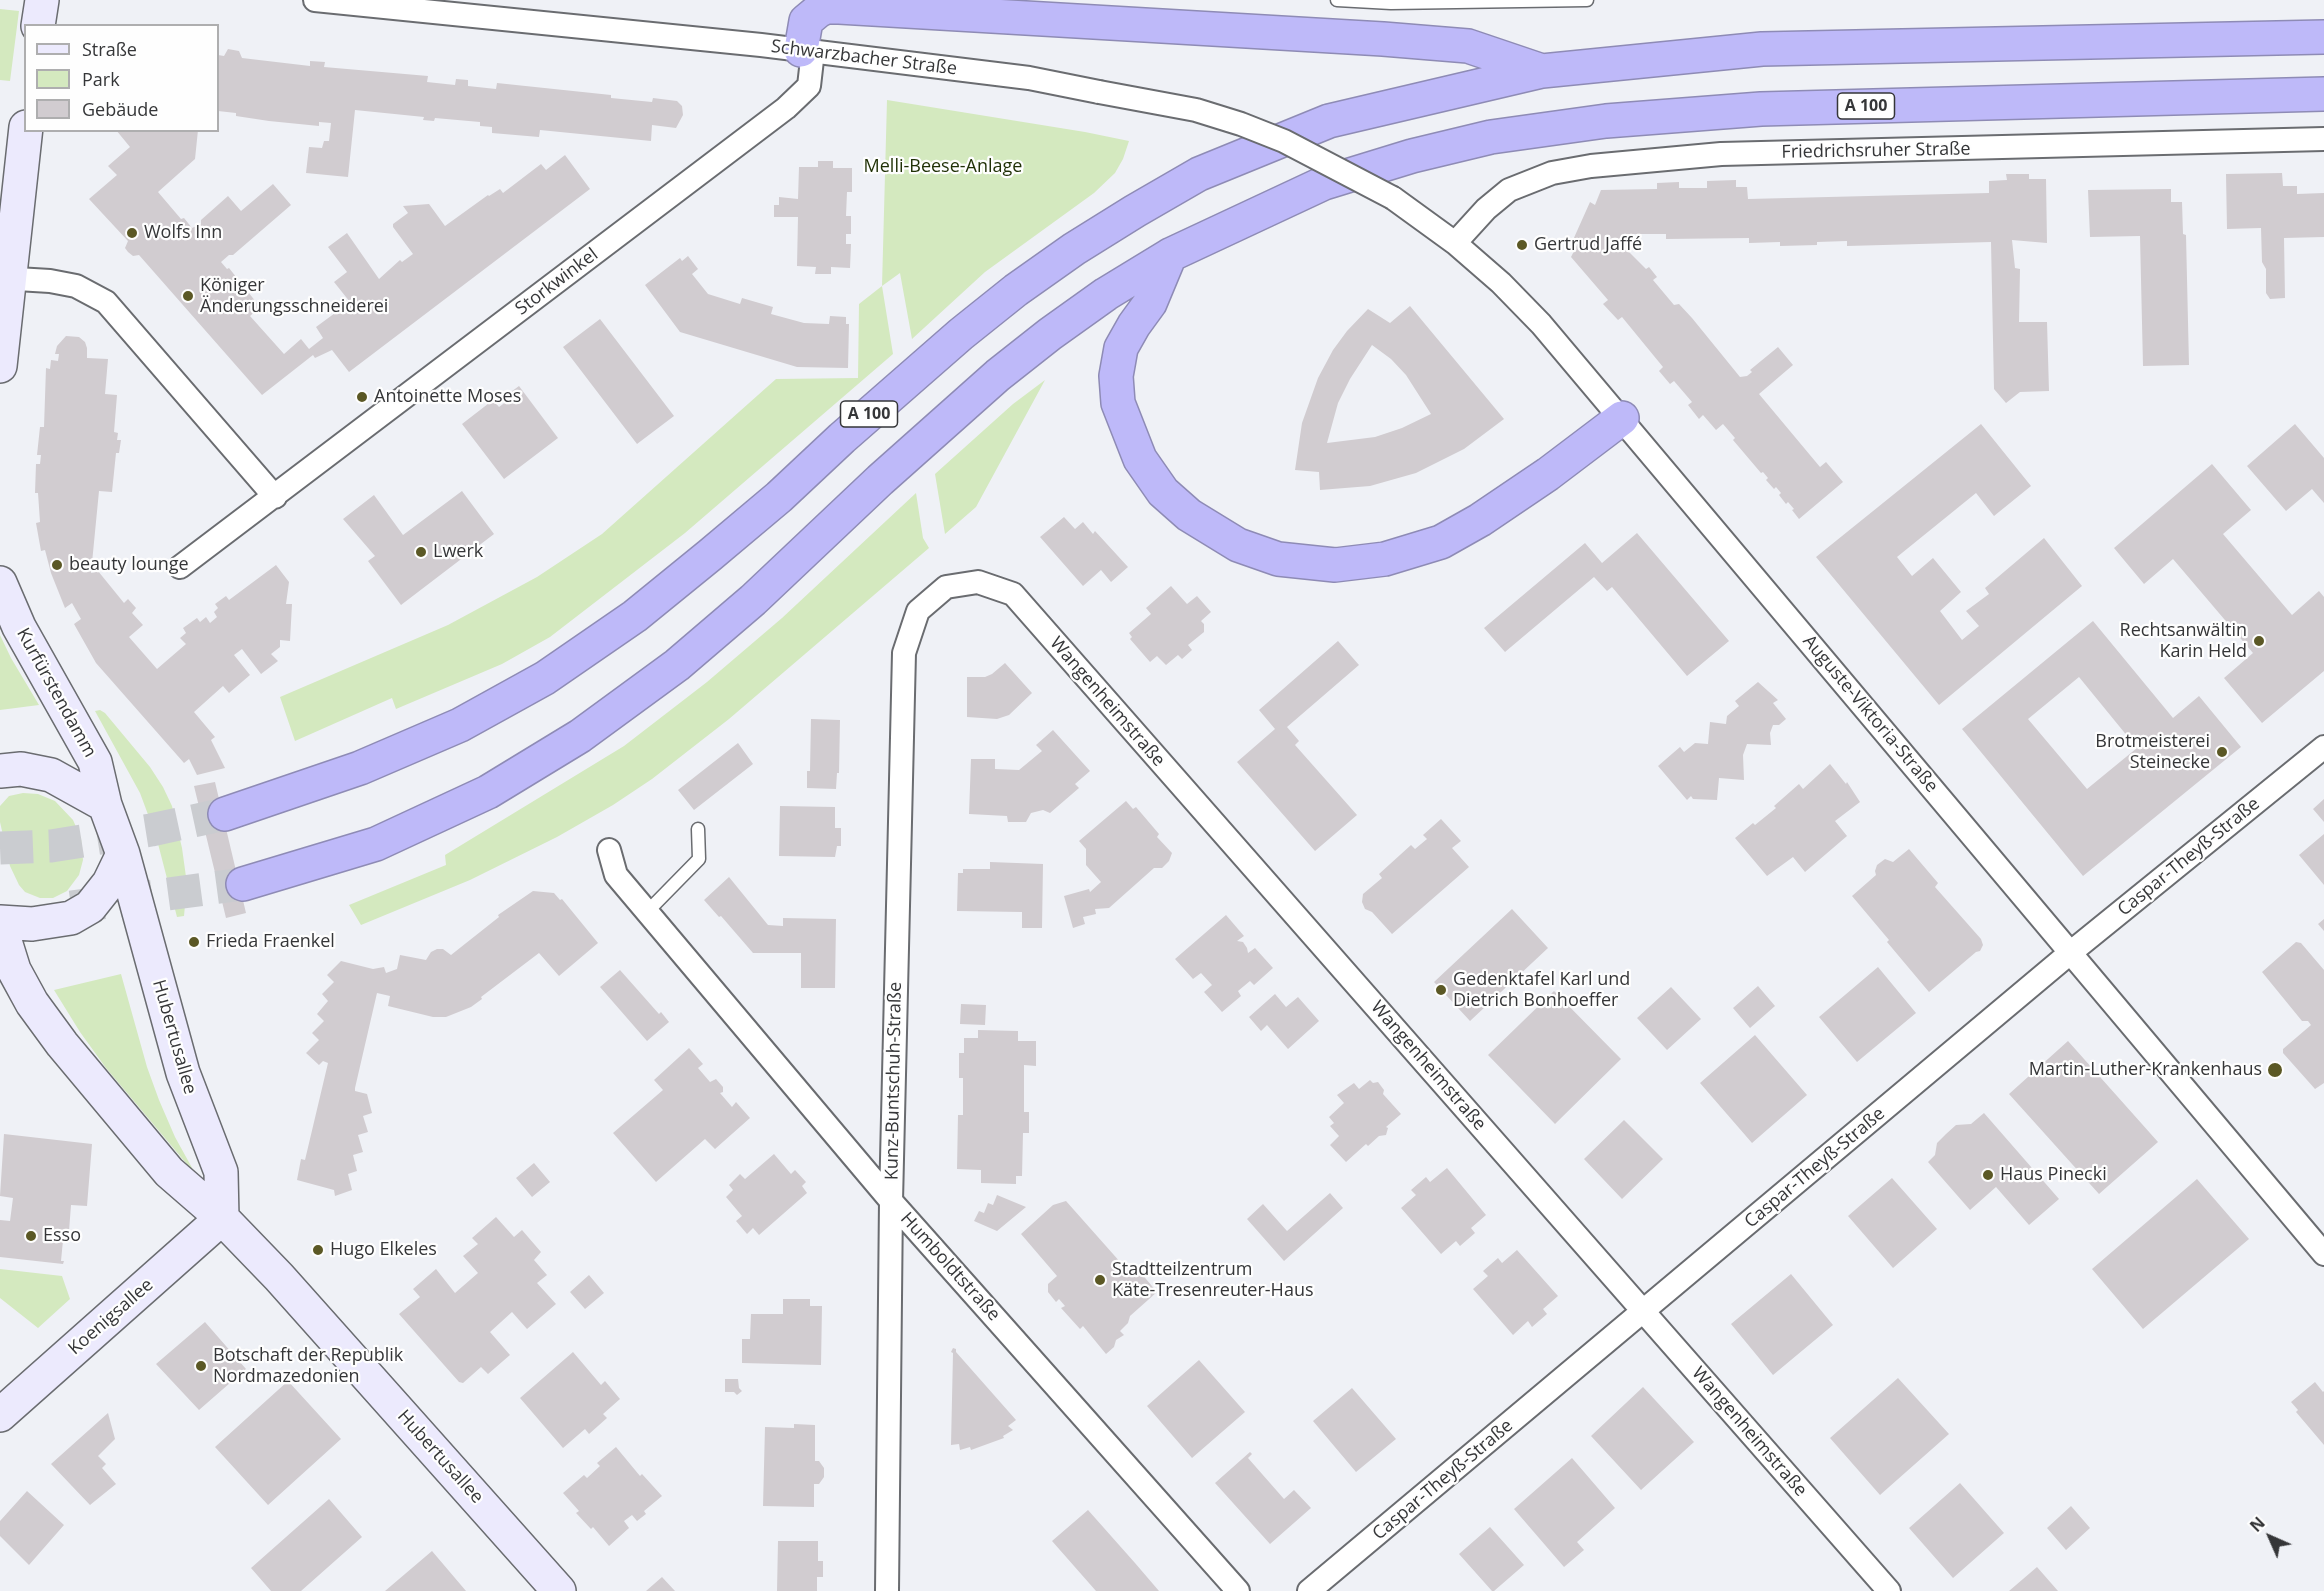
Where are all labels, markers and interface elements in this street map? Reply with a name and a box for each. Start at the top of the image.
legend [24,24,219,132]
street label: Schwarzbacher Straße [770,36,958,80]
text: Straße [82,37,137,61]
text: Park [82,67,120,91]
road number: A 100 [1838,93,1894,119]
text: Gebäude [82,97,158,121]
street label: Friedrichsruher Straße [1781,139,1971,163]
park label: Melli-Beese-Anlage [864,156,1022,178]
place label: Wolfs Inn [144,222,222,244]
marker: Wolfs Inn [125,226,139,240]
place label: Gertrud Jaffé [1534,234,1642,256]
marker: Gertrud Jaffé [1515,238,1529,252]
street label: Storkwinkel [512,244,602,320]
place label: Königer Änderungsschneiderei [200,275,388,318]
marker: Königer Änderungsschneiderei [181,289,195,303]
place label: Antoinette Moses [374,386,521,408]
marker: Antoinette Moses [355,390,369,404]
road number: A 100 [840,401,898,427]
place label: Lwerk [433,541,483,563]
marker: Lwerk [414,545,428,559]
place label: beauty lounge [69,554,189,576]
marker: beauty lounge [50,558,64,572]
place label: Rechtsanwältin Karin Held [2120,620,2247,662]
street label: Kurfürstendamm [12,625,100,761]
street label: Auguste-Viktoria-Straße [1798,631,1942,797]
street label: Wangenheimstraße [1045,633,1169,771]
marker: Rechtsanwältin Karin Held [2252,634,2266,648]
place label: Brotmeisterei Steinecke [2095,731,2210,774]
marker: Brotmeisterei Steinecke [2215,745,2229,759]
street label: Caspar-Theyß-Straße [2114,793,2264,921]
place label: Frieda Fraenkel [206,931,335,953]
marker: Frieda Fraenkel [187,935,201,949]
place label: Gedenktafel Karl und Dietrich Bonhoeffer [1453,969,1630,1012]
street label: Hubertusallee [147,977,201,1097]
street label: Kunz-Buntschuh-Straße [881,982,907,1180]
marker: Gedenktafel Karl und Dietrich Bonhoeffer [1434,983,1448,997]
street label: Wangenheimstraße [1366,997,1490,1135]
place label: Martin-Luther-Krankenhaus [2029,1059,2262,1081]
marker: Martin-Luther-Krankenhaus [2266,1061,2284,1079]
street label: Caspar-Theyß-Straße [1741,1103,1889,1233]
place label: Haus Pinecki [2000,1164,2107,1186]
marker: Haus Pinecki [1981,1168,1995,1182]
street label: Humboldtstraße [896,1208,1004,1326]
place label: Esso [43,1225,81,1247]
marker: Esso [24,1229,38,1243]
place label: Hugo Elkeles [330,1239,437,1261]
marker: Hugo Elkeles [311,1243,325,1257]
place label: Stadtteilzentrum Käte-Tresenreuter-Haus [1112,1259,1314,1302]
marker: Stadtteilzentrum Käte-Tresenreuter-Haus [1093,1273,1107,1287]
street label: Koenigsallee [64,1274,158,1360]
place label: Botschaft der Republik Nordmazedonien [213,1345,403,1388]
marker: Botschaft der Republik Nordmazedonien [194,1359,208,1373]
street label: Wangenheimstraße [1687,1363,1811,1501]
street label: Hubertusallee [392,1406,488,1508]
street label: Caspar-Theyß-Straße [1369,1415,1517,1545]
north arrow [2240,1507,2300,1567]
text: N [2245,1512,2270,1537]

